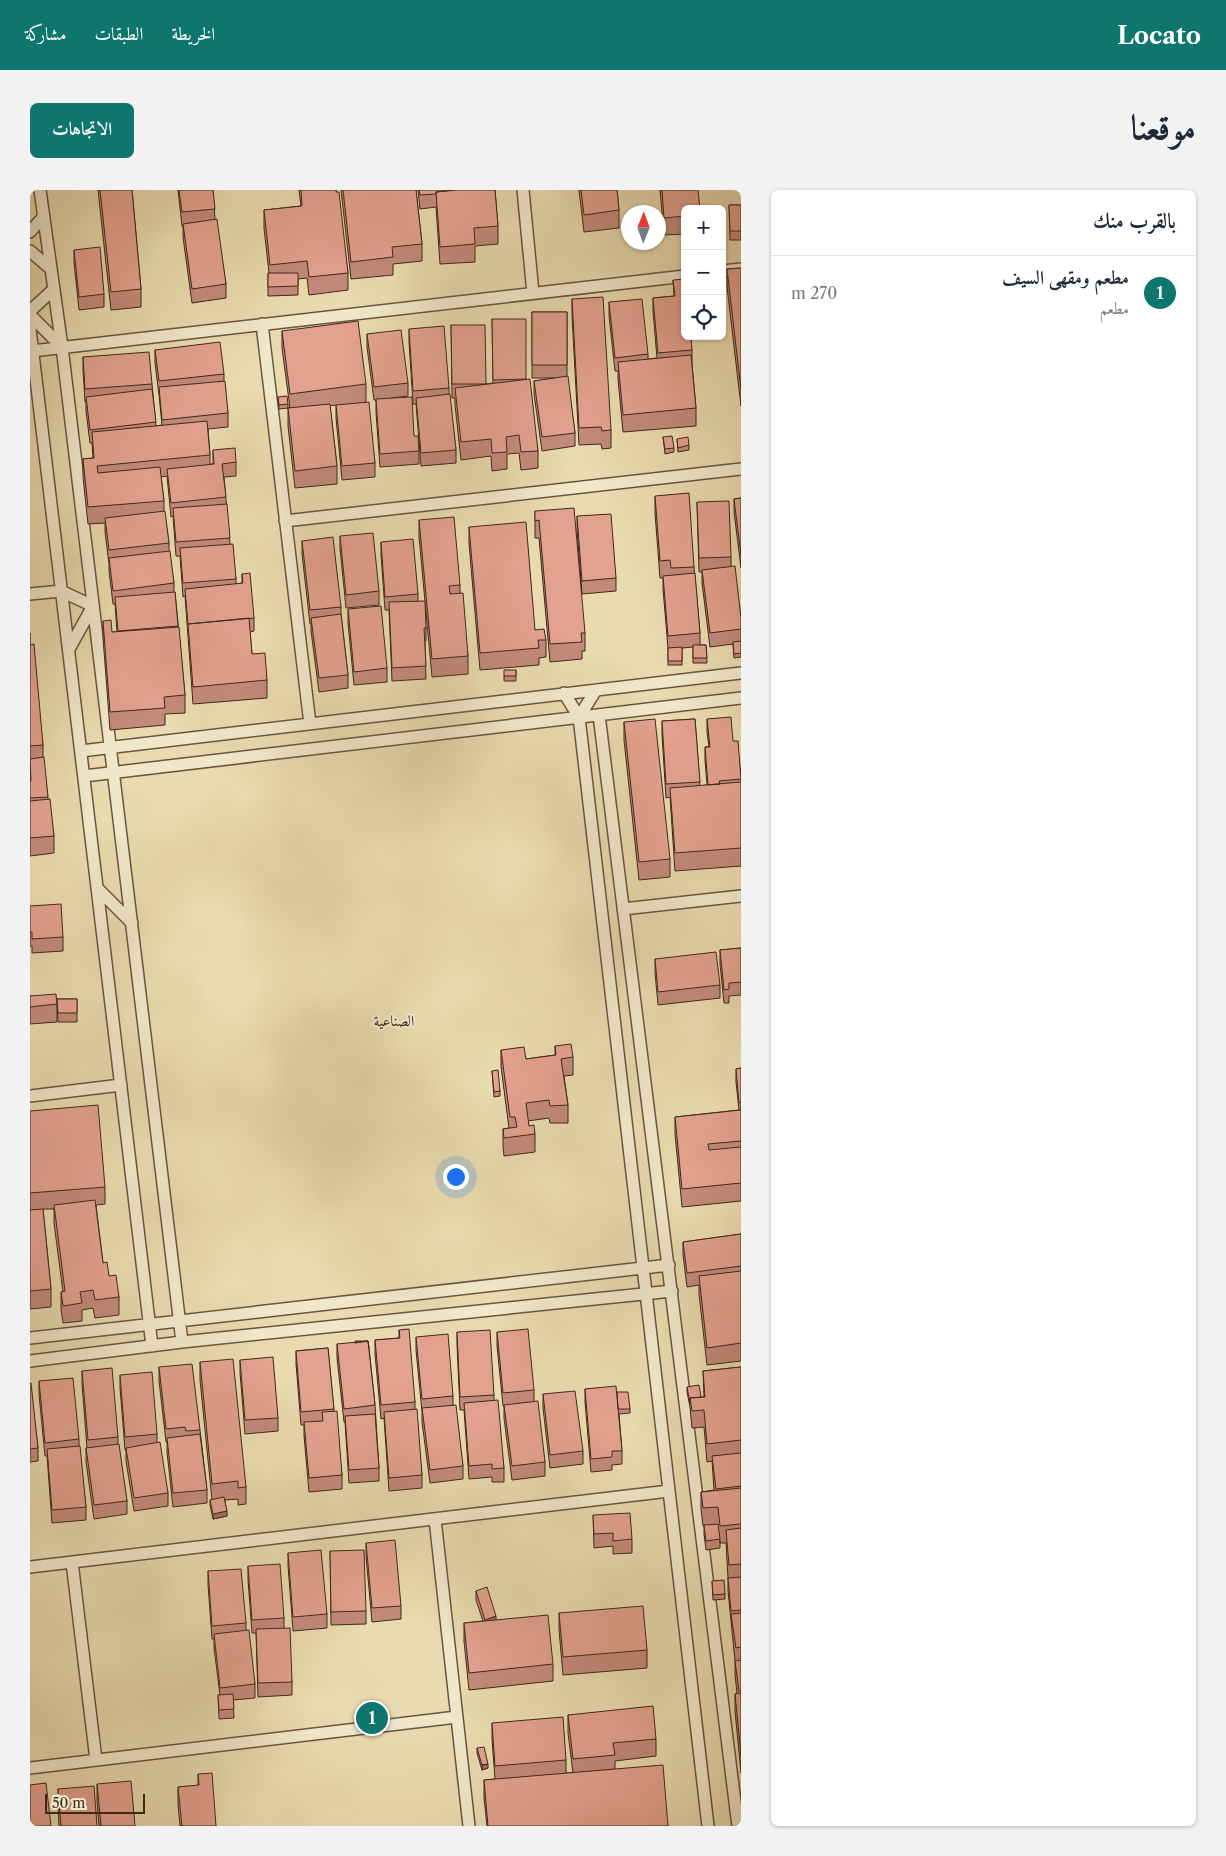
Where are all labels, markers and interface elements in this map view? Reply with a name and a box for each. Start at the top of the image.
text: Locato [1117,21,1201,50]
text: مشاركة [25,23,66,45]
text: الطبقات [94,23,143,45]
text: الخريطة [171,23,215,45]
button: الاتجاهات [30,103,134,158]
text: موقعنا [1131,105,1196,148]
north arrow [621,205,666,250]
map controls [681,205,726,340]
button: + [681,205,726,250]
text: بالقرب منك [1093,208,1176,233]
button: − [681,250,726,295]
text: مطعم ومقهى السيف [1002,266,1129,289]
text: 270 m [791,283,837,303]
text: 1 [1156,283,1164,303]
button: locate [681,295,726,340]
text: مطعم [1100,298,1129,318]
district label: الصناعية [374,1011,414,1030]
your location [443,1164,469,1190]
pin: 1 [356,1699,388,1737]
scale bar [45,1791,145,1814]
text: 50 m [52,1794,85,1812]

